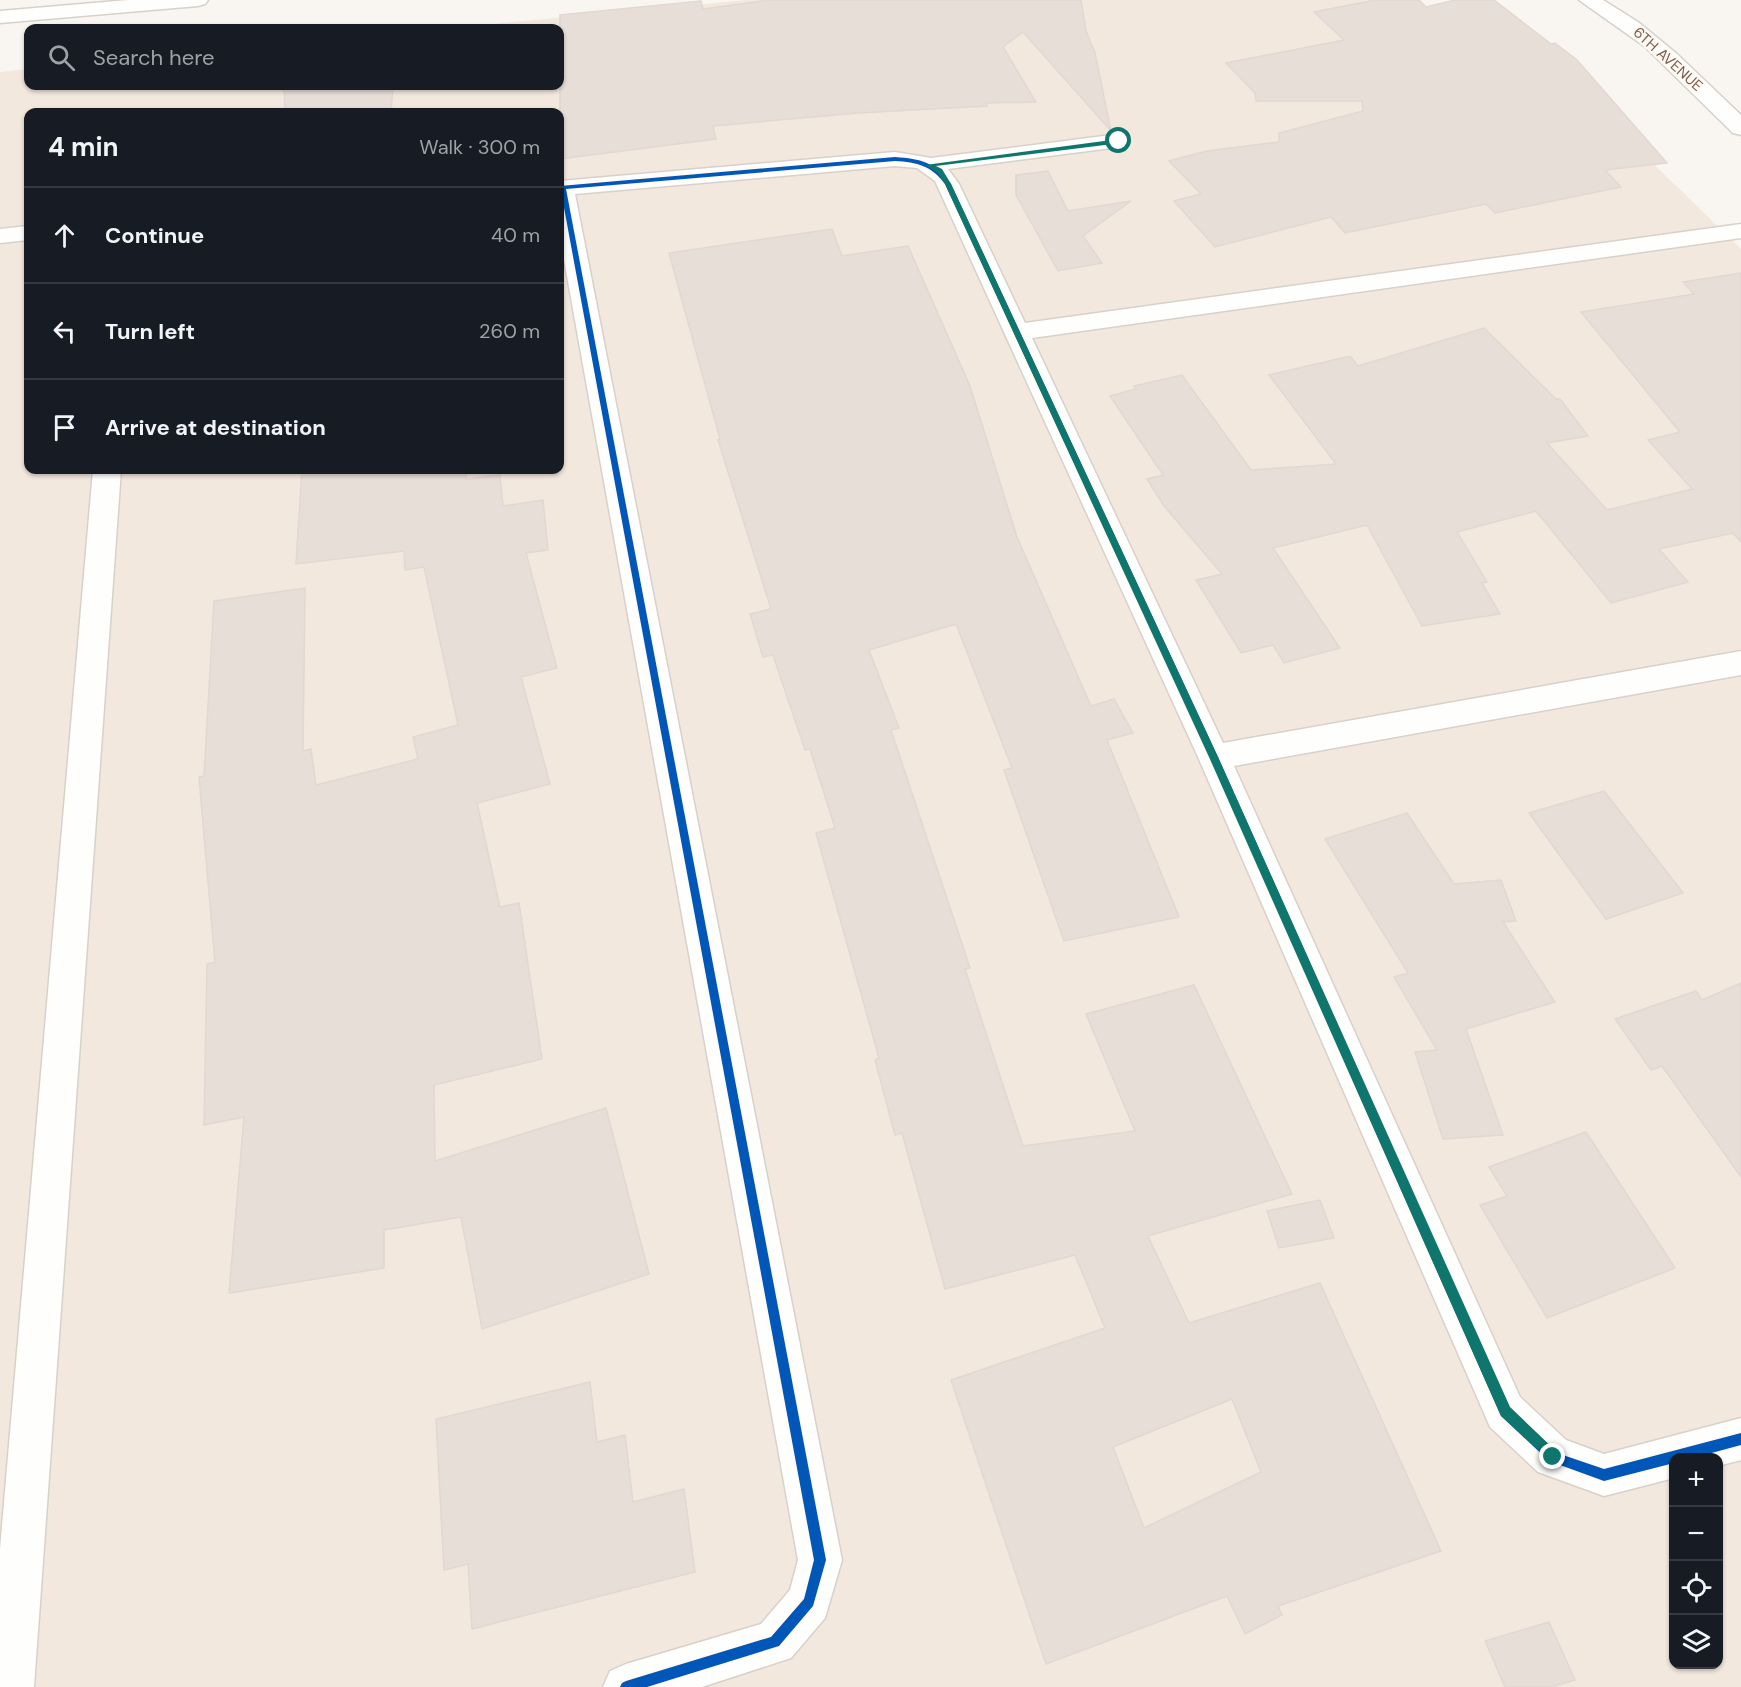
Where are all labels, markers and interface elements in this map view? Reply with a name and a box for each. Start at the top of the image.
street label: 6TH AVENUE [1629,22,1707,96]
search box [24,24,564,90]
icon: search [45,41,78,74]
text: Search here [93,43,214,72]
route start [1105,127,1131,153]
text: 4 min [48,130,119,164]
text: Walk · 300 m [419,134,540,160]
icon: ahead [48,219,81,252]
text: Continue [105,221,204,250]
text: 40 m [491,222,540,248]
icon: left [48,315,81,348]
text: Turn left [105,317,195,346]
text: 260 m [479,318,540,344]
icon: arrive [48,411,81,444]
text: Arrive at destination [105,413,326,442]
route end [1539,1443,1565,1469]
map controls [1669,1453,1723,1669]
button: + [1669,1453,1723,1507]
button: − [1669,1507,1723,1561]
button: locate [1669,1561,1723,1615]
button: layers [1669,1615,1723,1669]

